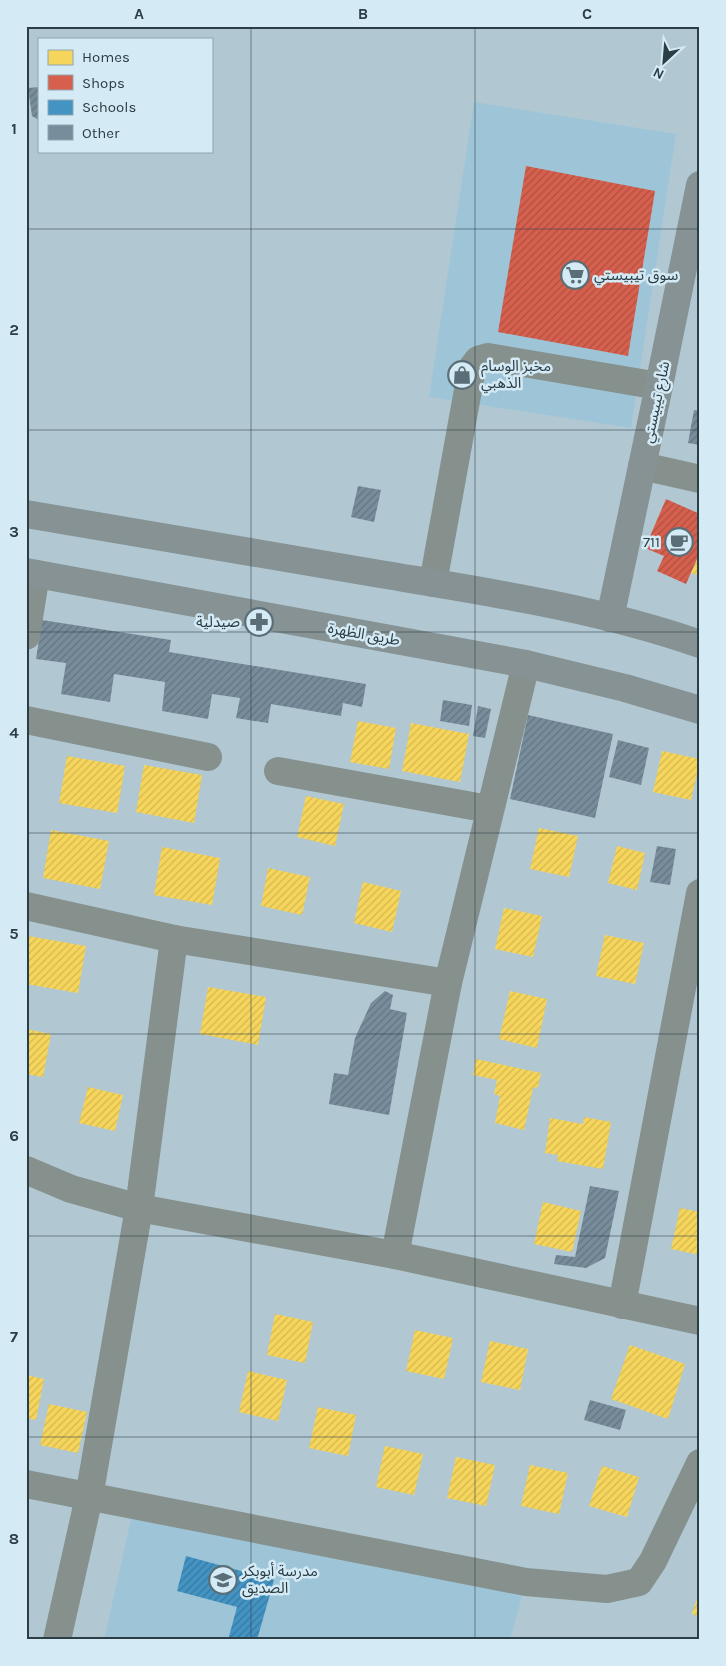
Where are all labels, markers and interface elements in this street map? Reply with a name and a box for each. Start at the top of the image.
text: A [134,4,144,23]
text: B [358,4,368,23]
text: C [582,4,592,23]
legend [38,38,212,152]
north arrow [638,38,688,88]
text: Homes [82,48,130,66]
text: N [650,63,667,83]
text: Shops [82,74,125,92]
text: Schools [82,98,136,116]
text: 1 [11,119,17,138]
text: Other [82,124,120,142]
supermarket icon: سوق تيبيستي [560,260,590,290]
place label: سوق تيبيستي [594,266,678,286]
text: 2 [9,320,19,339]
place label: مخبز الوسام الذهبي [481,357,551,394]
street label: شارع تيبيستي [639,359,676,445]
shop icon: مخبز الوسام الذهبي [447,360,477,390]
text: 3 [9,522,19,541]
cafe icon: 711 [664,527,694,557]
place label: 711 [643,533,660,551]
pharmacy icon: صيدلية [244,607,274,637]
place label: صيدلية [196,613,240,631]
street label: طريق الظهرة [326,619,401,650]
text: 4 [9,723,19,742]
text: 5 [9,924,19,943]
text: 6 [9,1126,19,1145]
text: 7 [10,1327,18,1346]
text: 8 [9,1529,19,1548]
place label: مدرسة أبوبكر الصديق [241,1562,318,1598]
school or university icon: مدرسة أبوبكر الصديق [208,1565,238,1595]

